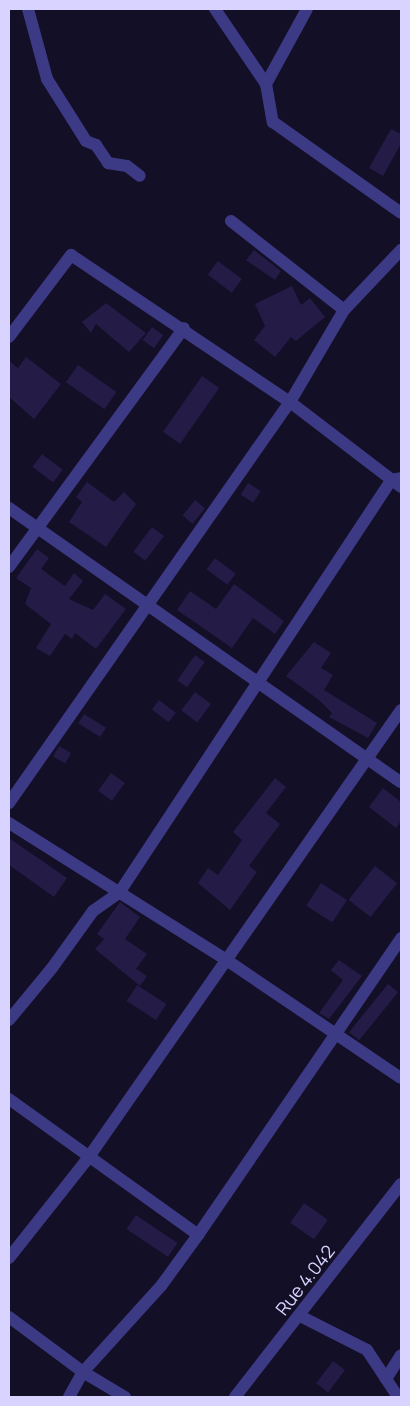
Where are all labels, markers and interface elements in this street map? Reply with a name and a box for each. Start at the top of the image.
street label: Rue 4.042 [271,1241,339,1319]

